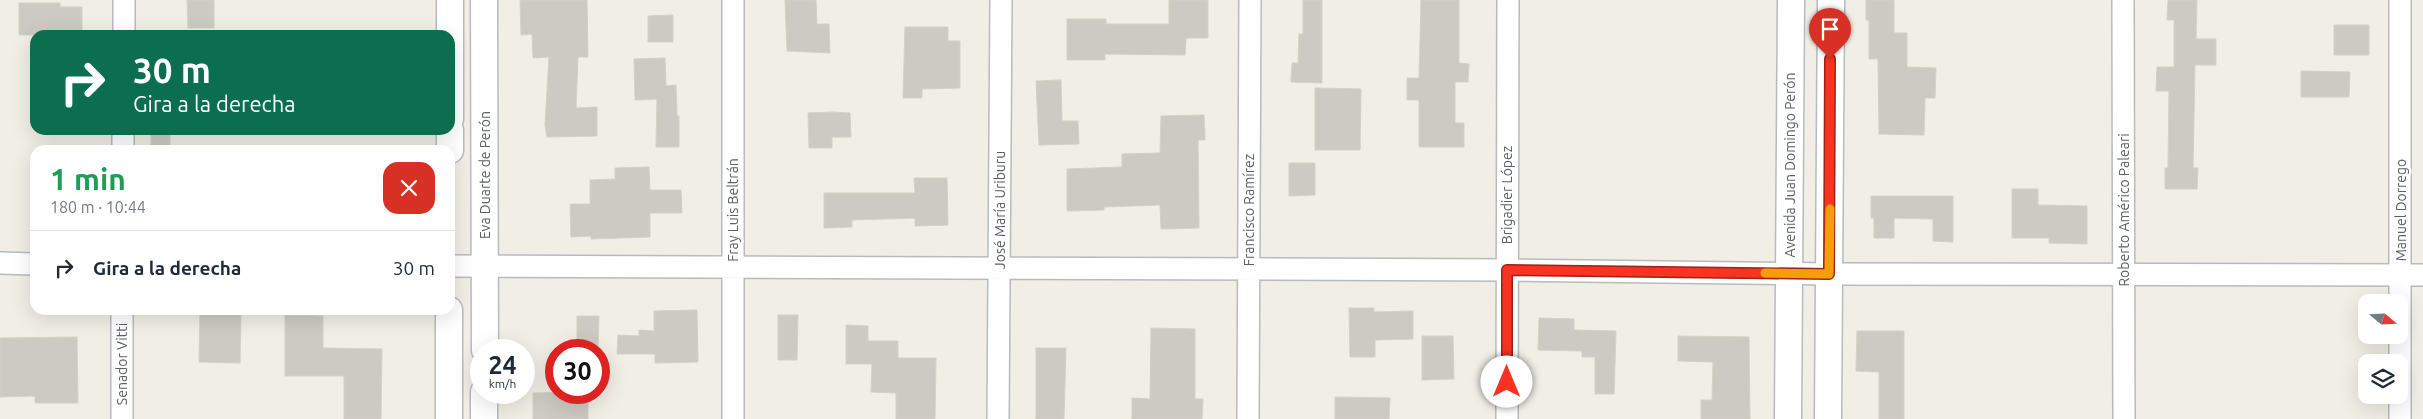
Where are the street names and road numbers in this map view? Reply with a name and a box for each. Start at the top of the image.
street label: Avenida Juan Domingo Perón [1782,72,1798,258]
street label: Eva Duarte de Perón [477,111,493,239]
street label: Roberto Américo Paleari [2116,133,2132,287]
street label: Brigadier López [1499,146,1515,244]
street label: José María Uriburu [992,151,1008,269]
street label: Francisco Ramírez [1241,154,1257,266]
street label: Fray Luis Beltrán [725,158,741,262]
street label: Manuel Dorrego [2393,159,2409,261]
street label: Senador Vitti [114,323,130,405]

